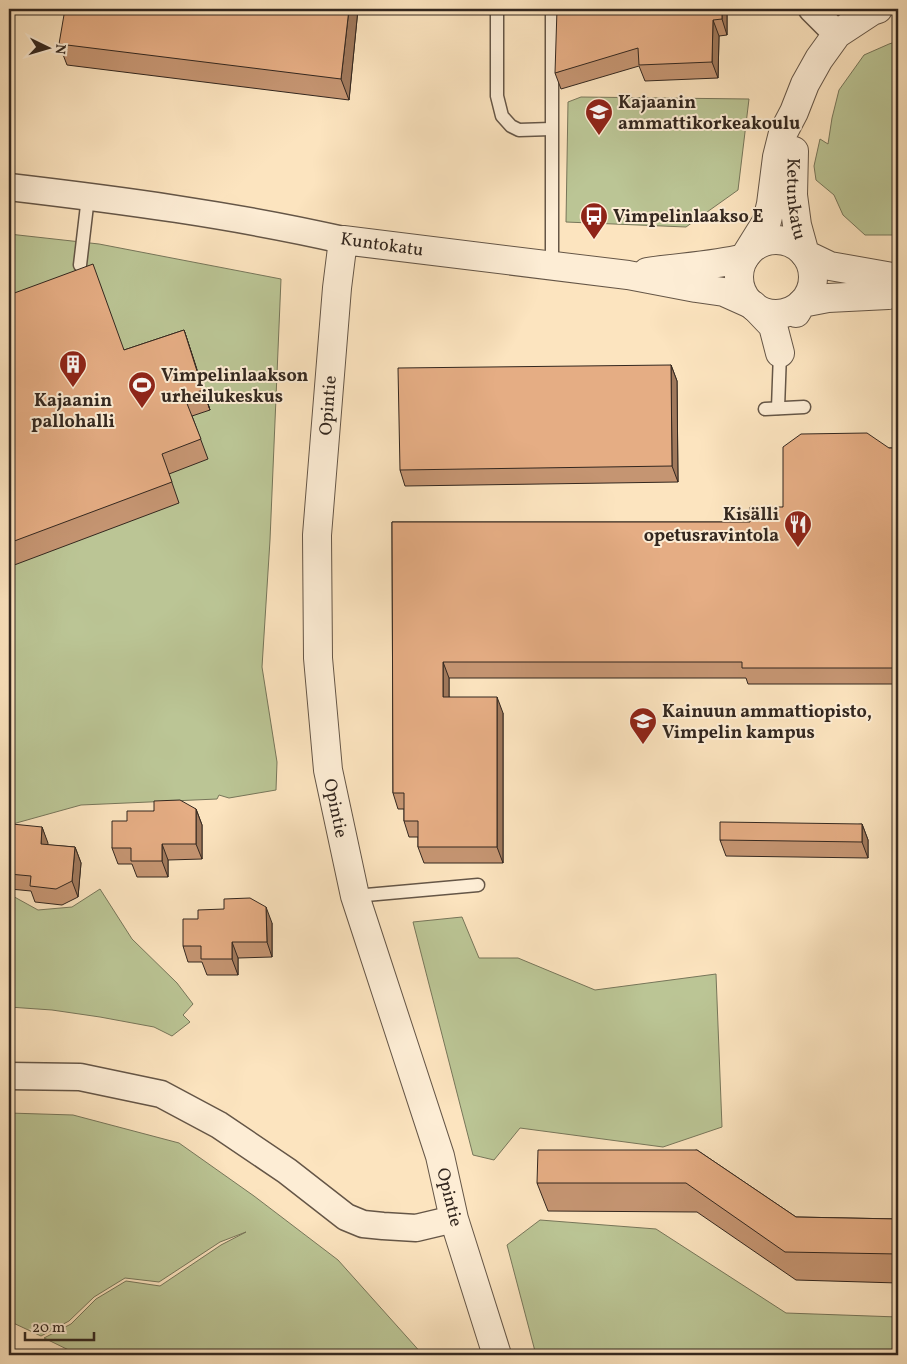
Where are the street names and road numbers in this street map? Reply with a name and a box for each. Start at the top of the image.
street label: Ketunkatu [779,158,812,243]
street label: Kuntokatu [339,227,425,264]
street label: Opintie [314,375,344,436]
street label: Opintie [316,776,353,840]
street label: Opintie [429,1165,468,1229]

